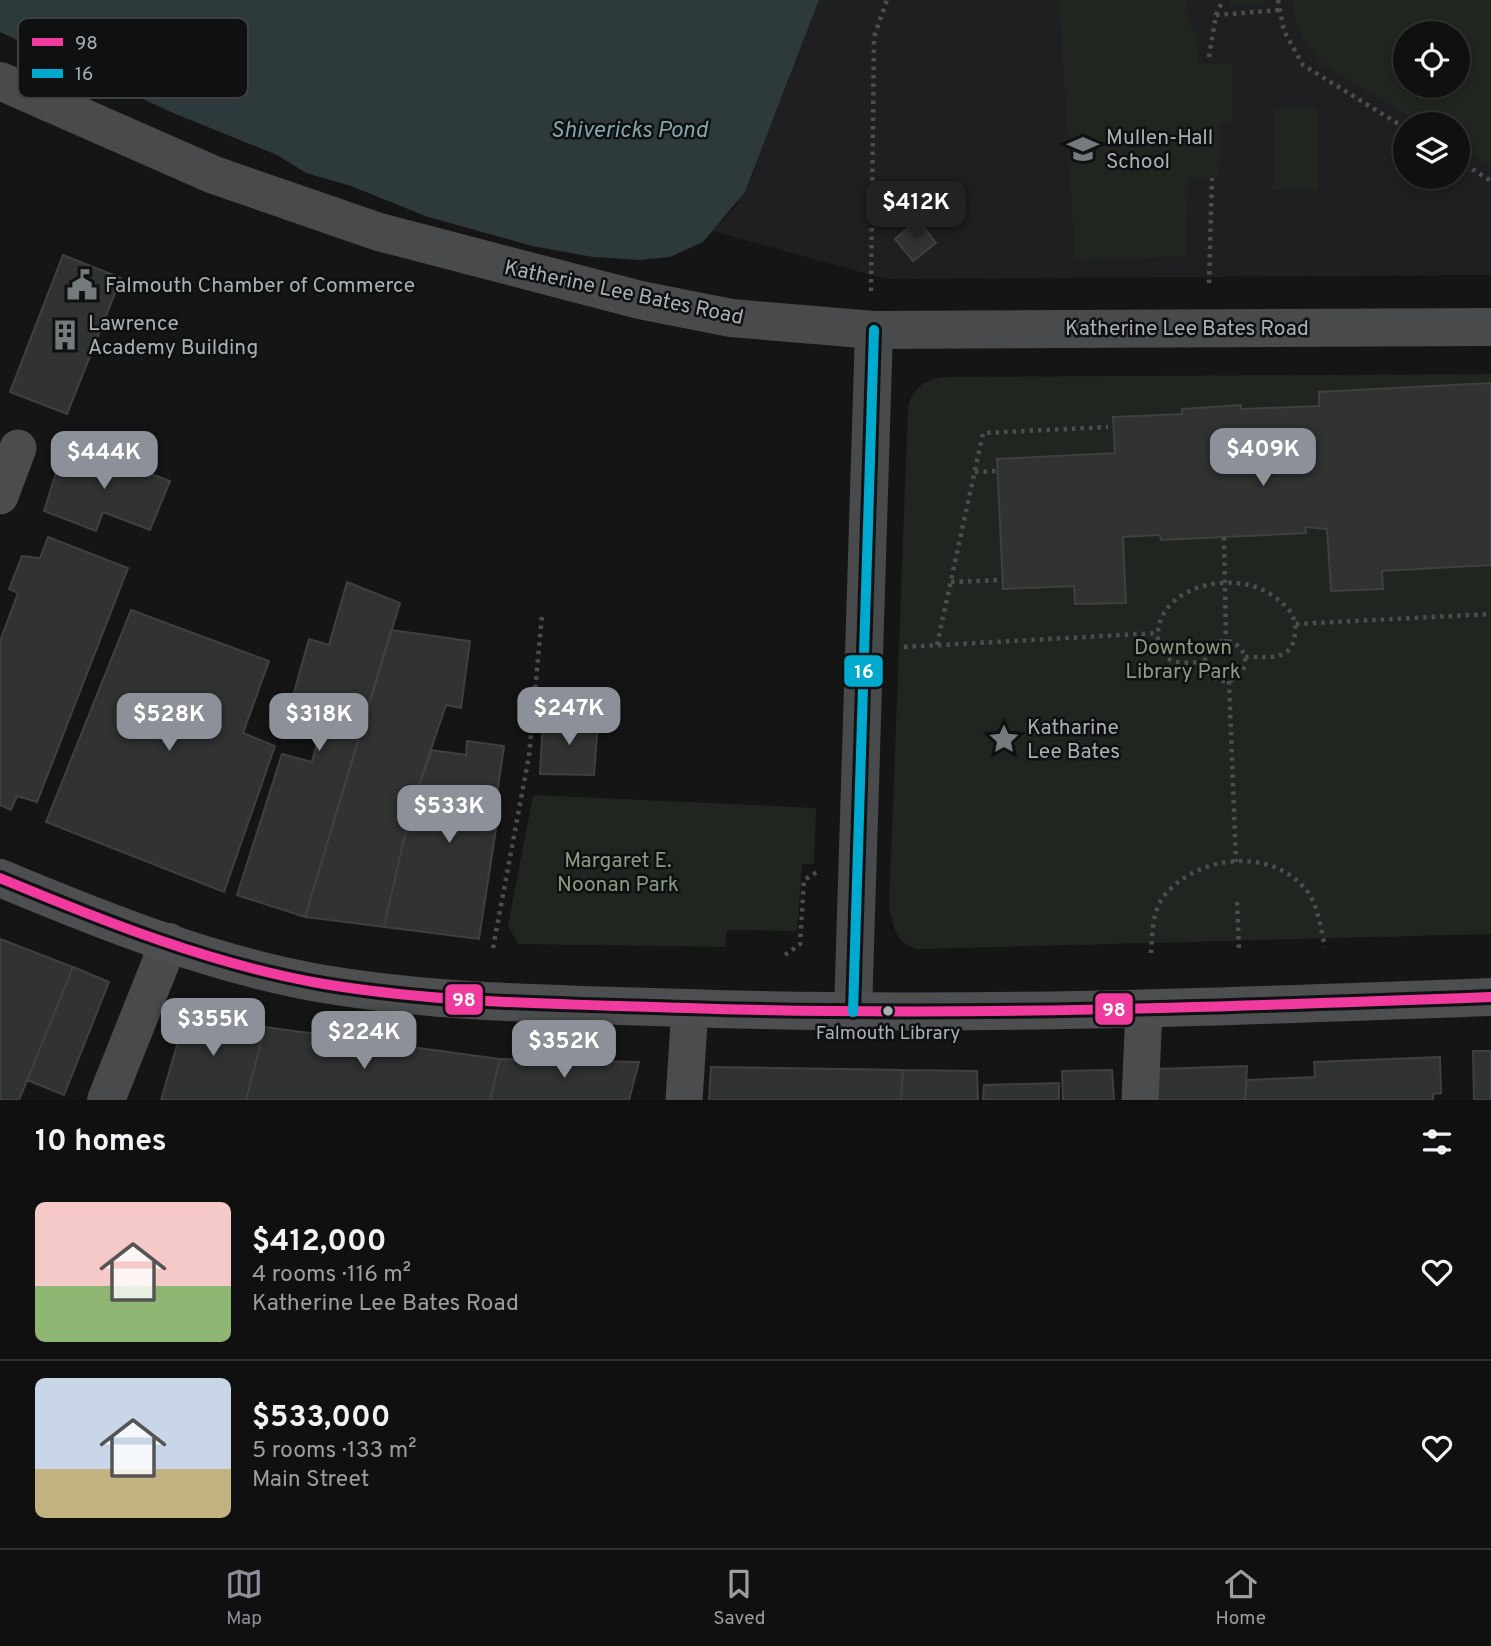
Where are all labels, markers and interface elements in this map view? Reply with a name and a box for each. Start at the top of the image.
legend [18,18,248,98]
map controls [1393,21,1470,189]
button: locate [1393,21,1470,98]
text: 98 [75,32,98,56]
text: 16 [75,63,93,87]
button: layers [1393,112,1470,189]
water label: Shivericks Pond [551,117,709,146]
place label: Mullen-Hall School [1106,125,1213,176]
school or university icon: Mullen-Hall School [1066,132,1100,166]
pin: $412K [867,182,965,241]
text: $412K [882,189,950,218]
street label: Katherine Lee Bates Road [502,255,746,332]
public building icon: Falmouth Chamber of Commerce [65,268,99,302]
place label: Falmouth Chamber of Commerce [105,273,415,300]
place label: Lawrence Academy Building [88,311,258,362]
street label: Katherine Lee Bates Road [1065,316,1309,343]
building icon: Lawrence Academy Building [48,318,82,352]
pin: $409K [1214,428,1312,488]
pin: $444K [55,432,153,491]
text: $409K [1226,436,1300,465]
text: $444K [67,439,141,468]
park label: Downtown Library Park [1125,635,1241,686]
line badge: 16 [843,654,884,688]
text: 16 [854,661,874,685]
pin: $247K [520,688,618,747]
pin: $528K [120,694,218,753]
pin: $318K [270,694,368,753]
text: $247K [533,695,605,724]
text: $528K [133,701,205,730]
text: $318K [285,701,353,730]
place label: Katharine Lee Bates [1027,715,1120,766]
place icon: Katharine Lee Bates [987,722,1021,756]
pin: $533K [400,786,498,845]
text: $533K [413,793,485,822]
park label: Margaret E. Noonan Park [557,848,679,899]
line badge: 98 [444,983,484,1016]
text: 98 [452,989,476,1013]
line badge: 98 [1094,992,1134,1026]
pin: $355K [164,998,262,1058]
text: 98 [1102,999,1126,1023]
marker: Falmouth Library [881,1004,895,1018]
text: $355K [177,1006,249,1035]
pin: $224K [315,1012,413,1071]
text: $224K [327,1019,401,1048]
pin: $352K [515,1020,613,1080]
place label: Falmouth Library [816,1022,960,1046]
text: $352K [528,1028,600,1057]
icon: filters [1418,1123,1456,1161]
text: 10 homes [35,1124,166,1161]
text: $412,000 [252,1224,387,1261]
icon: home [91,1230,175,1314]
icon: heart [1418,1253,1456,1291]
text: 4 rooms · 116 m² [252,1261,411,1290]
text: Katherine Lee Bates Road [252,1290,519,1319]
text: $533,000 [252,1400,391,1437]
icon: home [91,1406,175,1490]
icon: heart [1418,1429,1456,1467]
text: 5 rooms · 133 m² [252,1437,417,1466]
text: Main Street [252,1466,369,1495]
tab: Map [225,1565,263,1631]
tab: Saved [713,1565,765,1631]
tab: Home [1215,1565,1266,1631]

